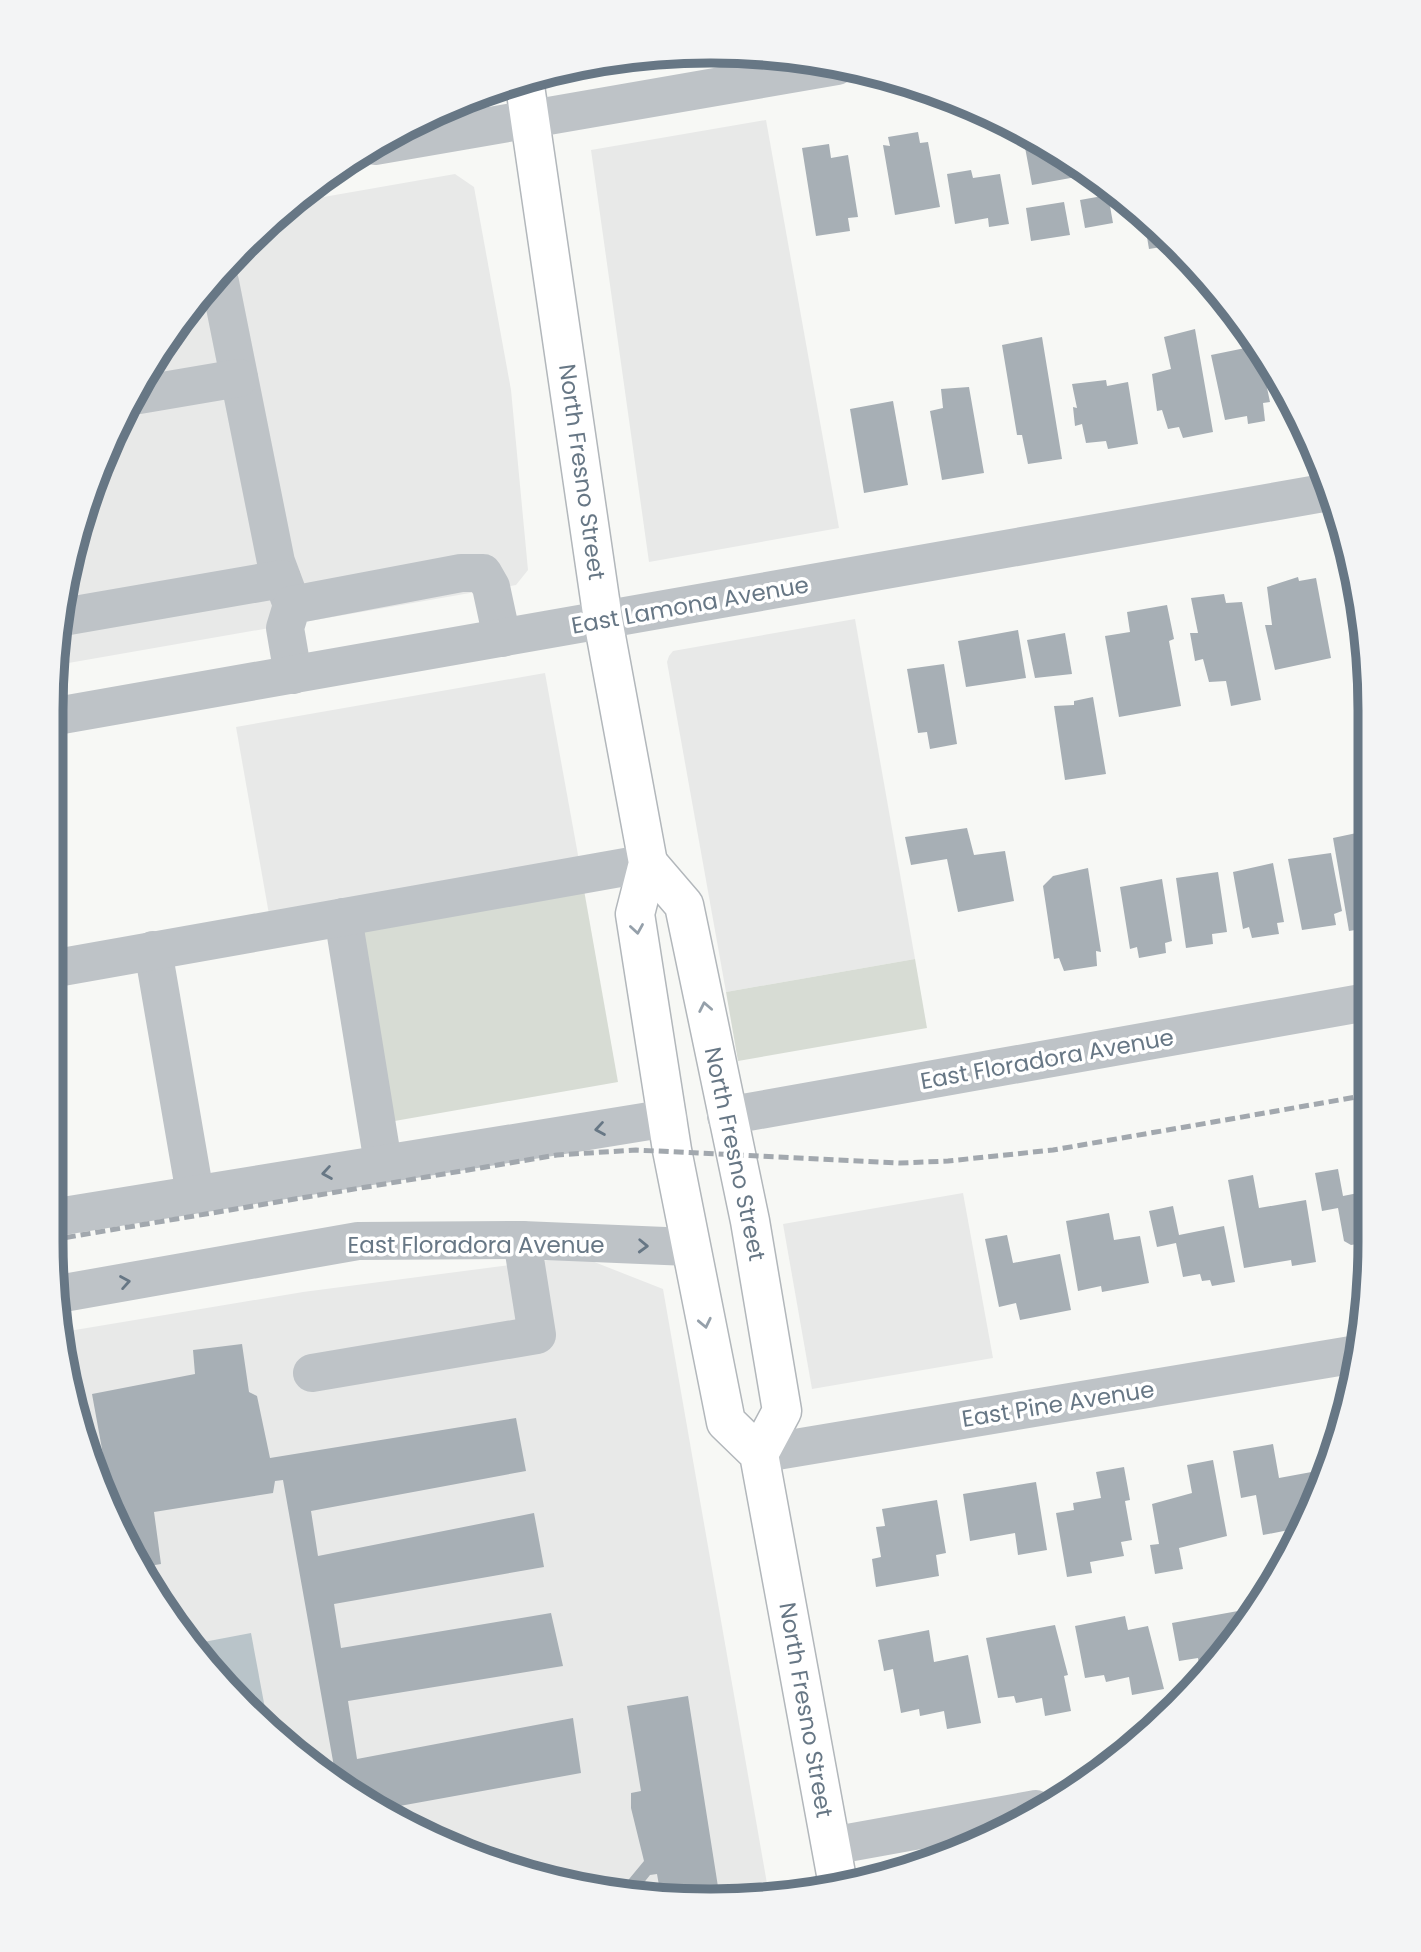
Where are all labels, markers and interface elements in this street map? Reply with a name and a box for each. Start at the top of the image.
street label: North Fresno Street [551,362,613,582]
street label: East Lamona Avenue [569,568,811,642]
one-way arrow [629,924,644,935]
one-way arrow [698,1001,713,1013]
street label: East Floradora Avenue [918,1021,1176,1097]
street label: North Fresno Street [697,1044,773,1264]
one-way arrow [595,1121,606,1136]
one-way arrow [322,1165,333,1180]
street label: East Floradora Avenue [348,1229,604,1261]
one-way arrow [637,1238,648,1253]
one-way arrow [119,1275,131,1290]
one-way arrow [696,1317,711,1329]
street label: East Pine Avenue [960,1373,1156,1435]
street label: North Fresno Street [771,1600,841,1820]

